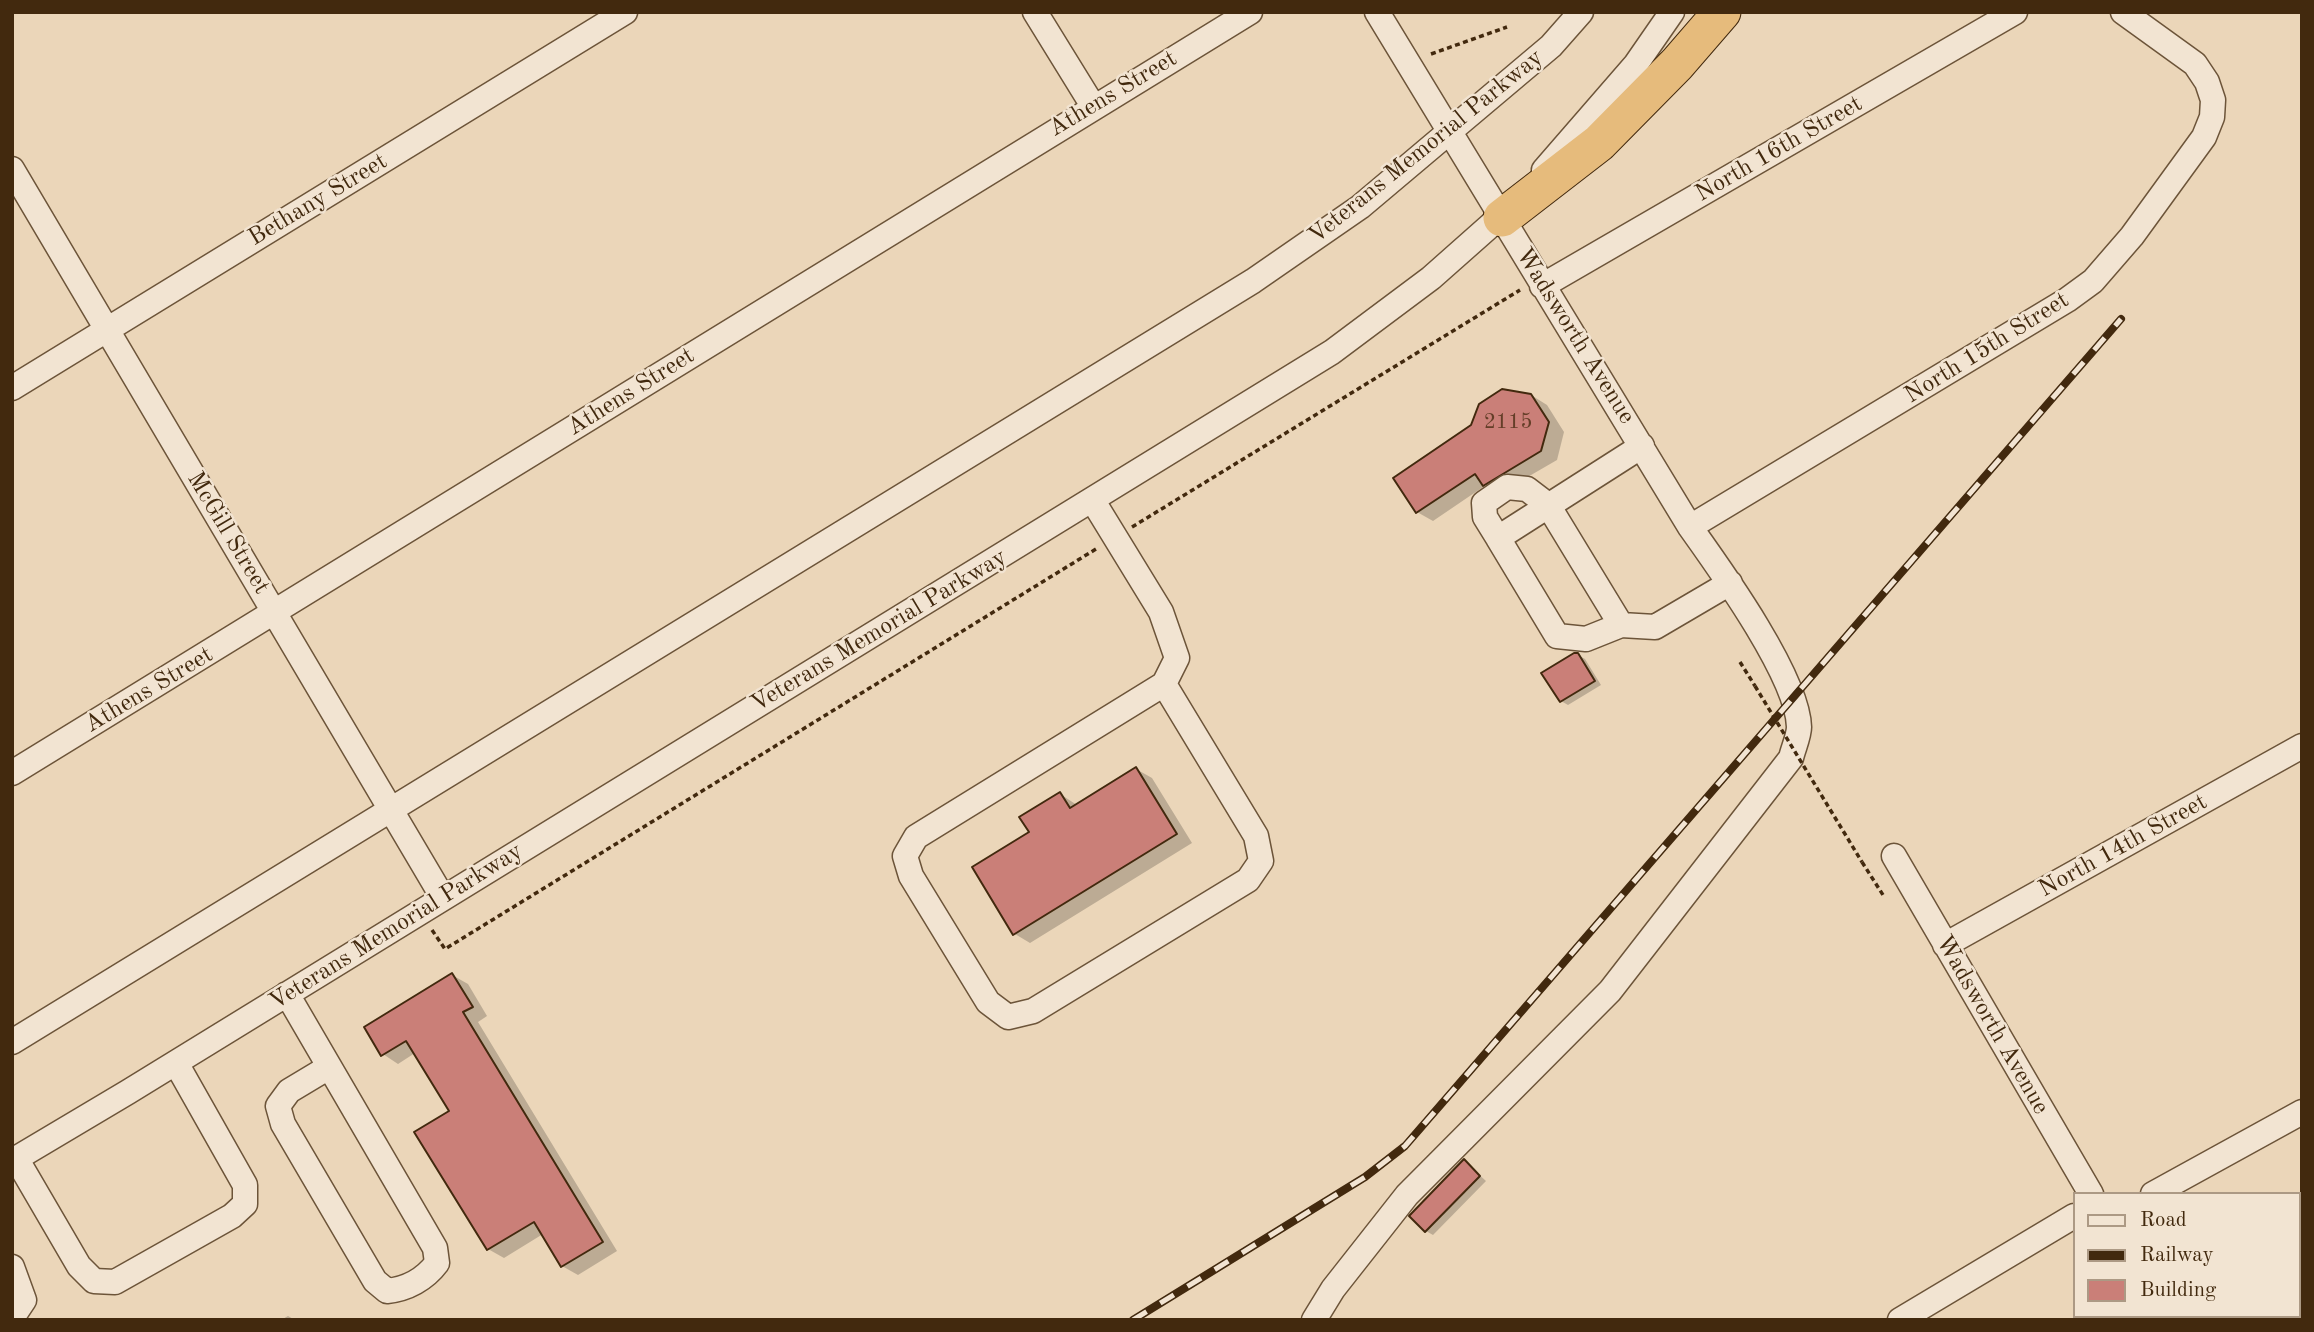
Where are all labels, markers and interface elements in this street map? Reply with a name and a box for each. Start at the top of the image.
street label: Veterans Memorial Parkway [1303,43,1549,251]
street label: Athens Street [1044,44,1182,144]
street label: North 16th Street [1690,90,1868,208]
street label: Bethany Street [243,147,393,253]
street label: Wadsworth Avenue [1509,243,1641,429]
street label: North 15th Street [1900,286,2074,410]
street label: Athens Street [562,341,700,443]
house number: 2115 [1484,409,1532,435]
street label: McGill Street [180,467,276,599]
street label: Veterans Memorial Parkway [746,543,1012,719]
street label: Athens Street [80,640,218,740]
street label: North 14th Street [2034,788,2212,904]
street label: Veterans Memorial Parkway [264,837,528,1017]
street label: Wadsworth Avenue [1929,930,2055,1120]
legend [2072,1192,2300,1318]
text: Road [2140,1210,2187,1231]
text: Railway [2140,1245,2214,1266]
text: Building [2140,1280,2216,1301]

